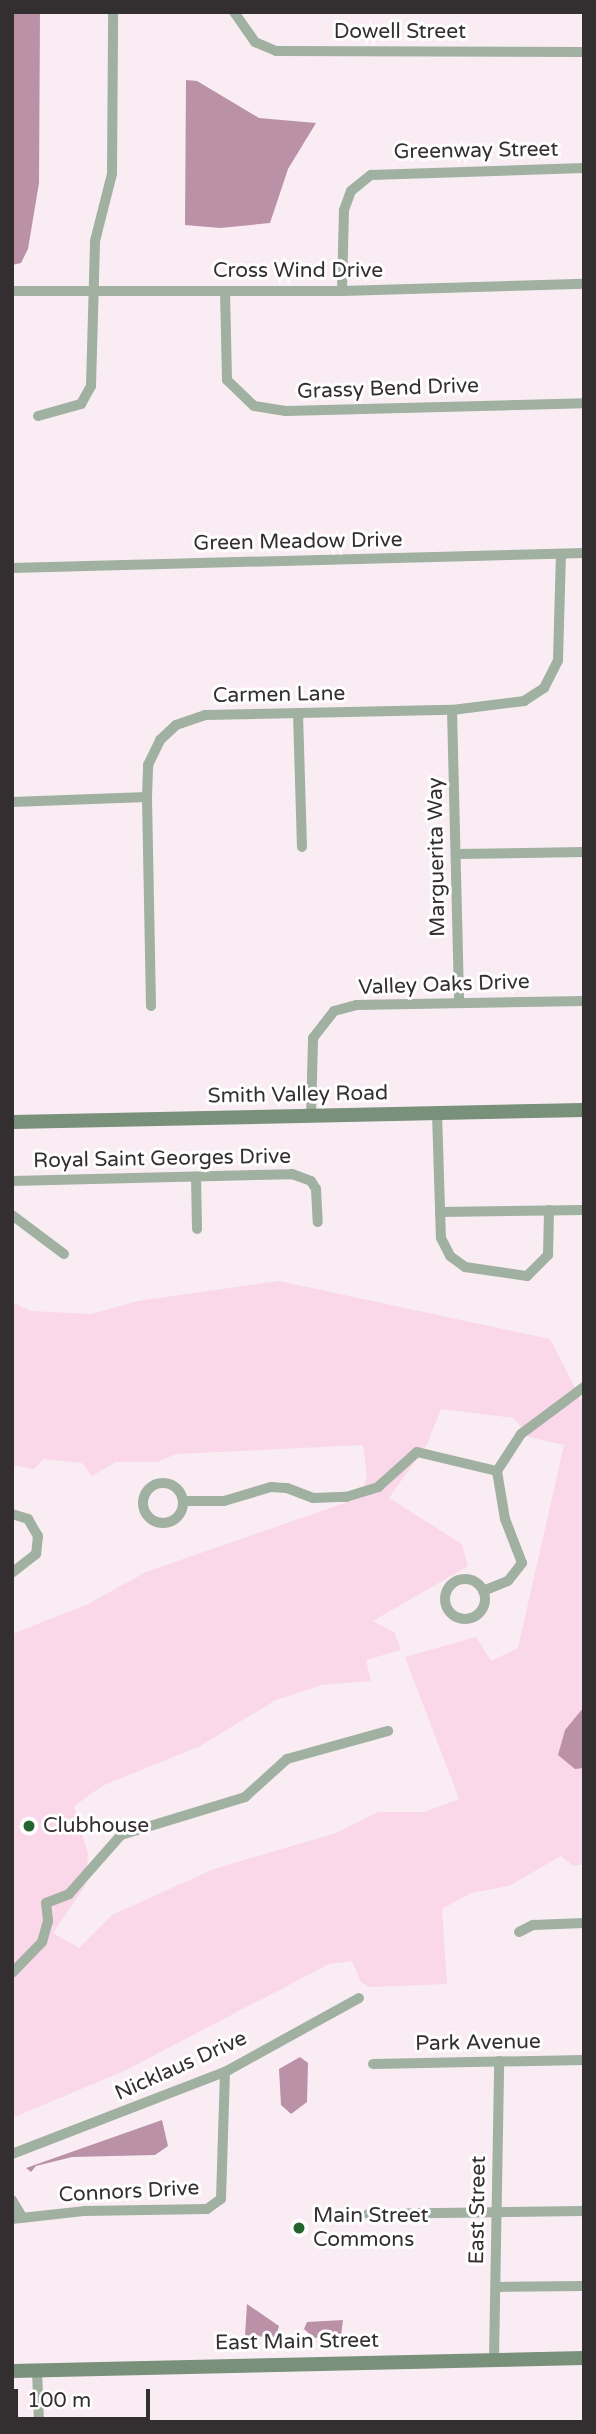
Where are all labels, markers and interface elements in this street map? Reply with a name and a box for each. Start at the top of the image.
street label: Dowell Street [334,19,466,45]
street label: Greenway Street [393,137,559,165]
street label: Cross Wind Drive [213,258,383,284]
street label: Grassy Bend Drive [297,373,479,405]
street label: Green Meadow Drive [193,528,403,556]
street label: Carmen Lane [213,681,345,709]
street label: Marguerita Way [423,777,451,937]
street label: Valley Oaks Drive [358,969,530,1001]
street label: Smith Valley Road [208,1081,388,1109]
street label: Royal Saint Georges Drive [33,1144,291,1174]
place label: Clubhouse [43,1813,149,1839]
marker: Clubhouse [21,1818,37,1834]
street label: Nicklaus Drive [111,2026,251,2106]
street label: Park Avenue [415,2029,541,2057]
street label: East Street [464,2156,492,2264]
street label: Connors Drive [58,2176,200,2208]
place label: Main Street Commons [313,2203,429,2253]
marker: Main Street Commons [291,2220,307,2236]
street label: East Main Street [215,2328,379,2356]
scale bar [18,2374,154,2418]
text: 100 m [27,2388,91,2413]

